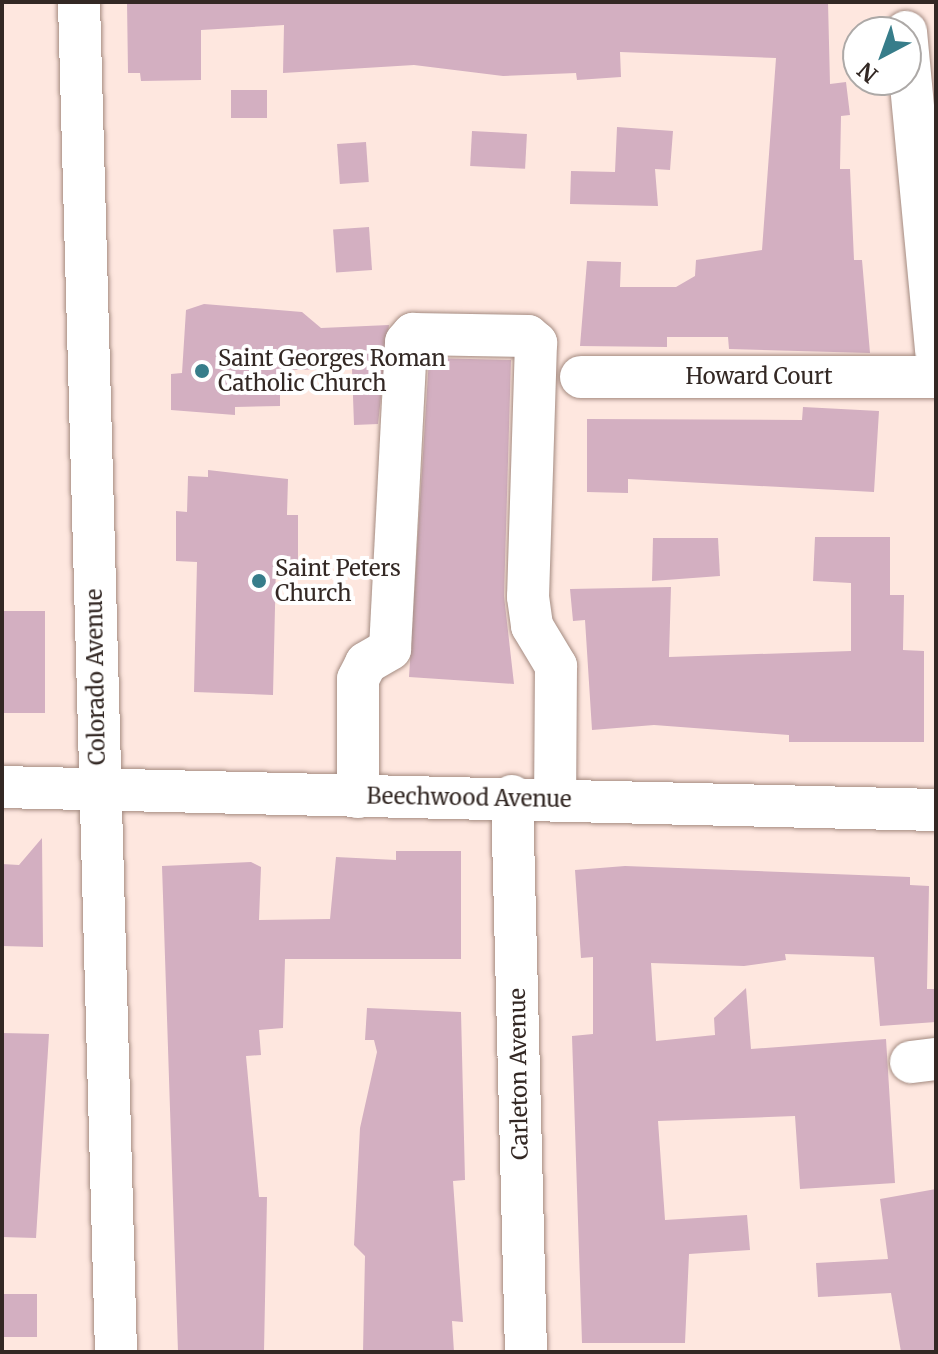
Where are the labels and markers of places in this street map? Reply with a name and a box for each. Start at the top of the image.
place label: Saint Georges Roman Catholic Church [218,345,446,396]
marker: Saint Georges Roman Catholic Church [193,362,211,380]
place label: Saint Peters Church [275,555,401,606]
marker: Saint Peters Church [250,572,268,590]

